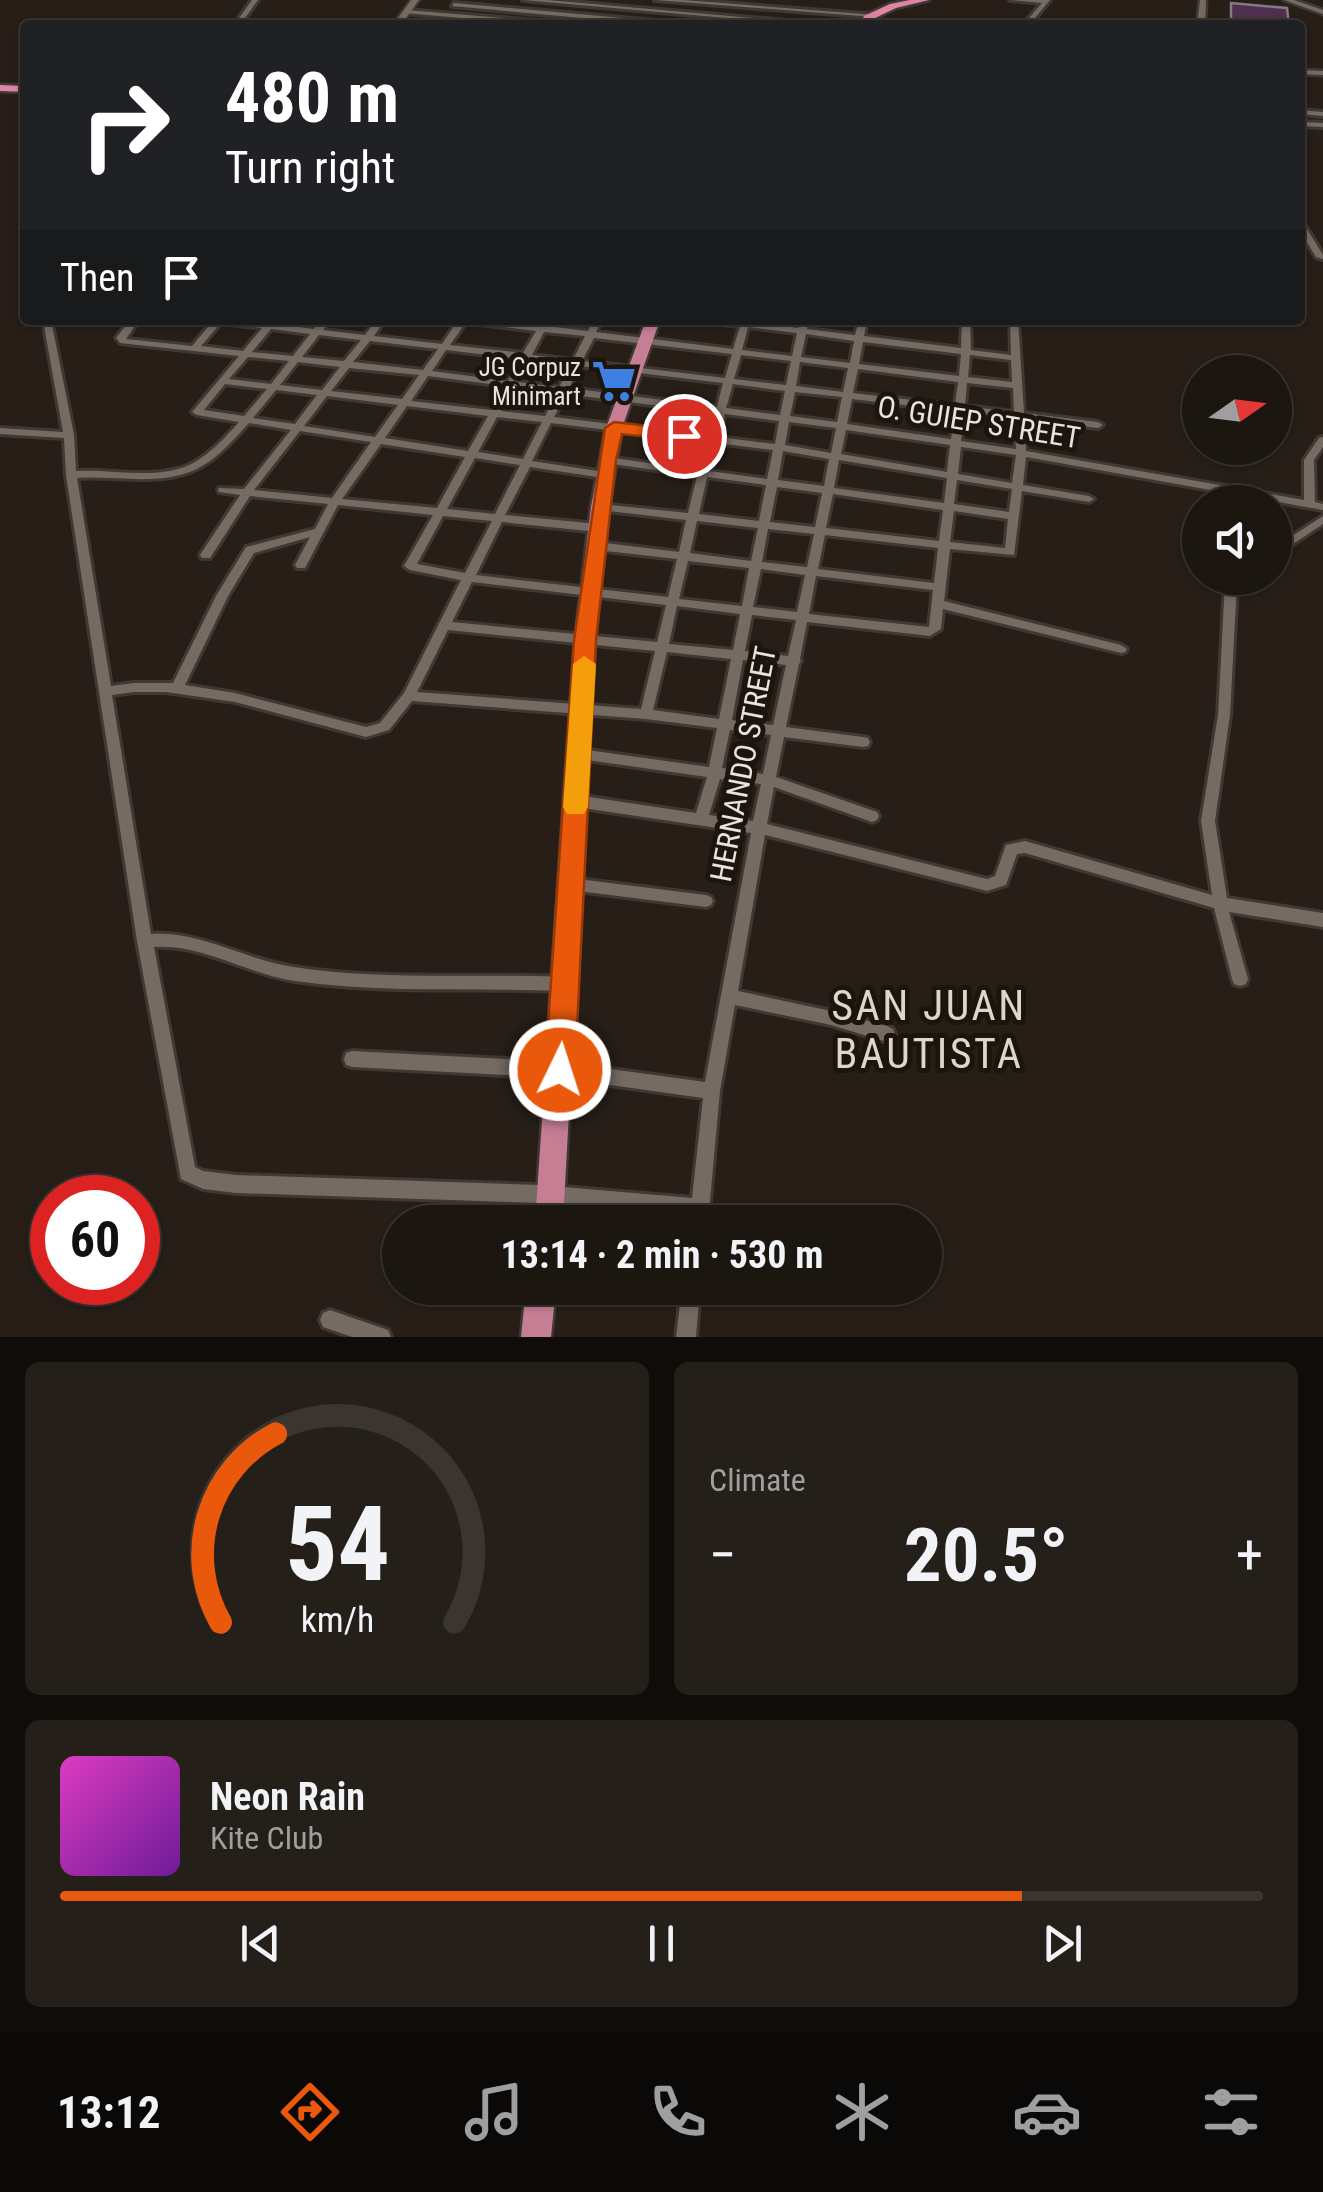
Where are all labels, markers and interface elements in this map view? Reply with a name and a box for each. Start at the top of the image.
text: 480 m [225,57,399,139]
icon: right [60,60,190,190]
text: Turn right [225,141,395,194]
icon: arrive [154,250,209,305]
text: Then [60,256,134,300]
place label: JG Corpuz Minimart [479,353,581,411]
north arrow [1182,355,1292,465]
map controls [1182,355,1292,595]
supermarket icon: JG Corpuz Minimart [590,357,638,405]
street label: O. GUIEP STREET [875,389,1083,455]
pin [642,394,727,479]
icon: arrive [657,409,712,464]
button: sound [1182,485,1292,595]
street label: HERNANDO STREET [703,643,783,885]
district label: SAN JUAN BAUTISTA [831,981,1027,1078]
position arrow [508,1018,612,1122]
speed limit sign: 60 [30,1175,160,1305]
text: 13:14 · 2 min · 530 m [501,1233,823,1277]
text: Climate [709,1461,806,1499]
text: 54 [284,1484,390,1605]
text: 20.5° [904,1511,1068,1599]
text: − [709,1523,737,1587]
text: + [1236,1523,1263,1587]
text: km/h [300,1599,374,1641]
text: Neon Rain [210,1775,365,1819]
text: Kite Club [210,1819,323,1857]
icon: previous [233,1916,288,1971]
icon: pause [634,1916,689,1971]
icon: next [1035,1916,1090,1971]
icon: directions [275,2077,345,2147]
icon: music [459,2077,529,2147]
icon: phone [643,2077,713,2147]
icon: climate [827,2077,897,2147]
icon: car [1012,2077,1082,2147]
icon: filters [1196,2077,1266,2147]
text: 13:12 [57,2086,160,2139]

